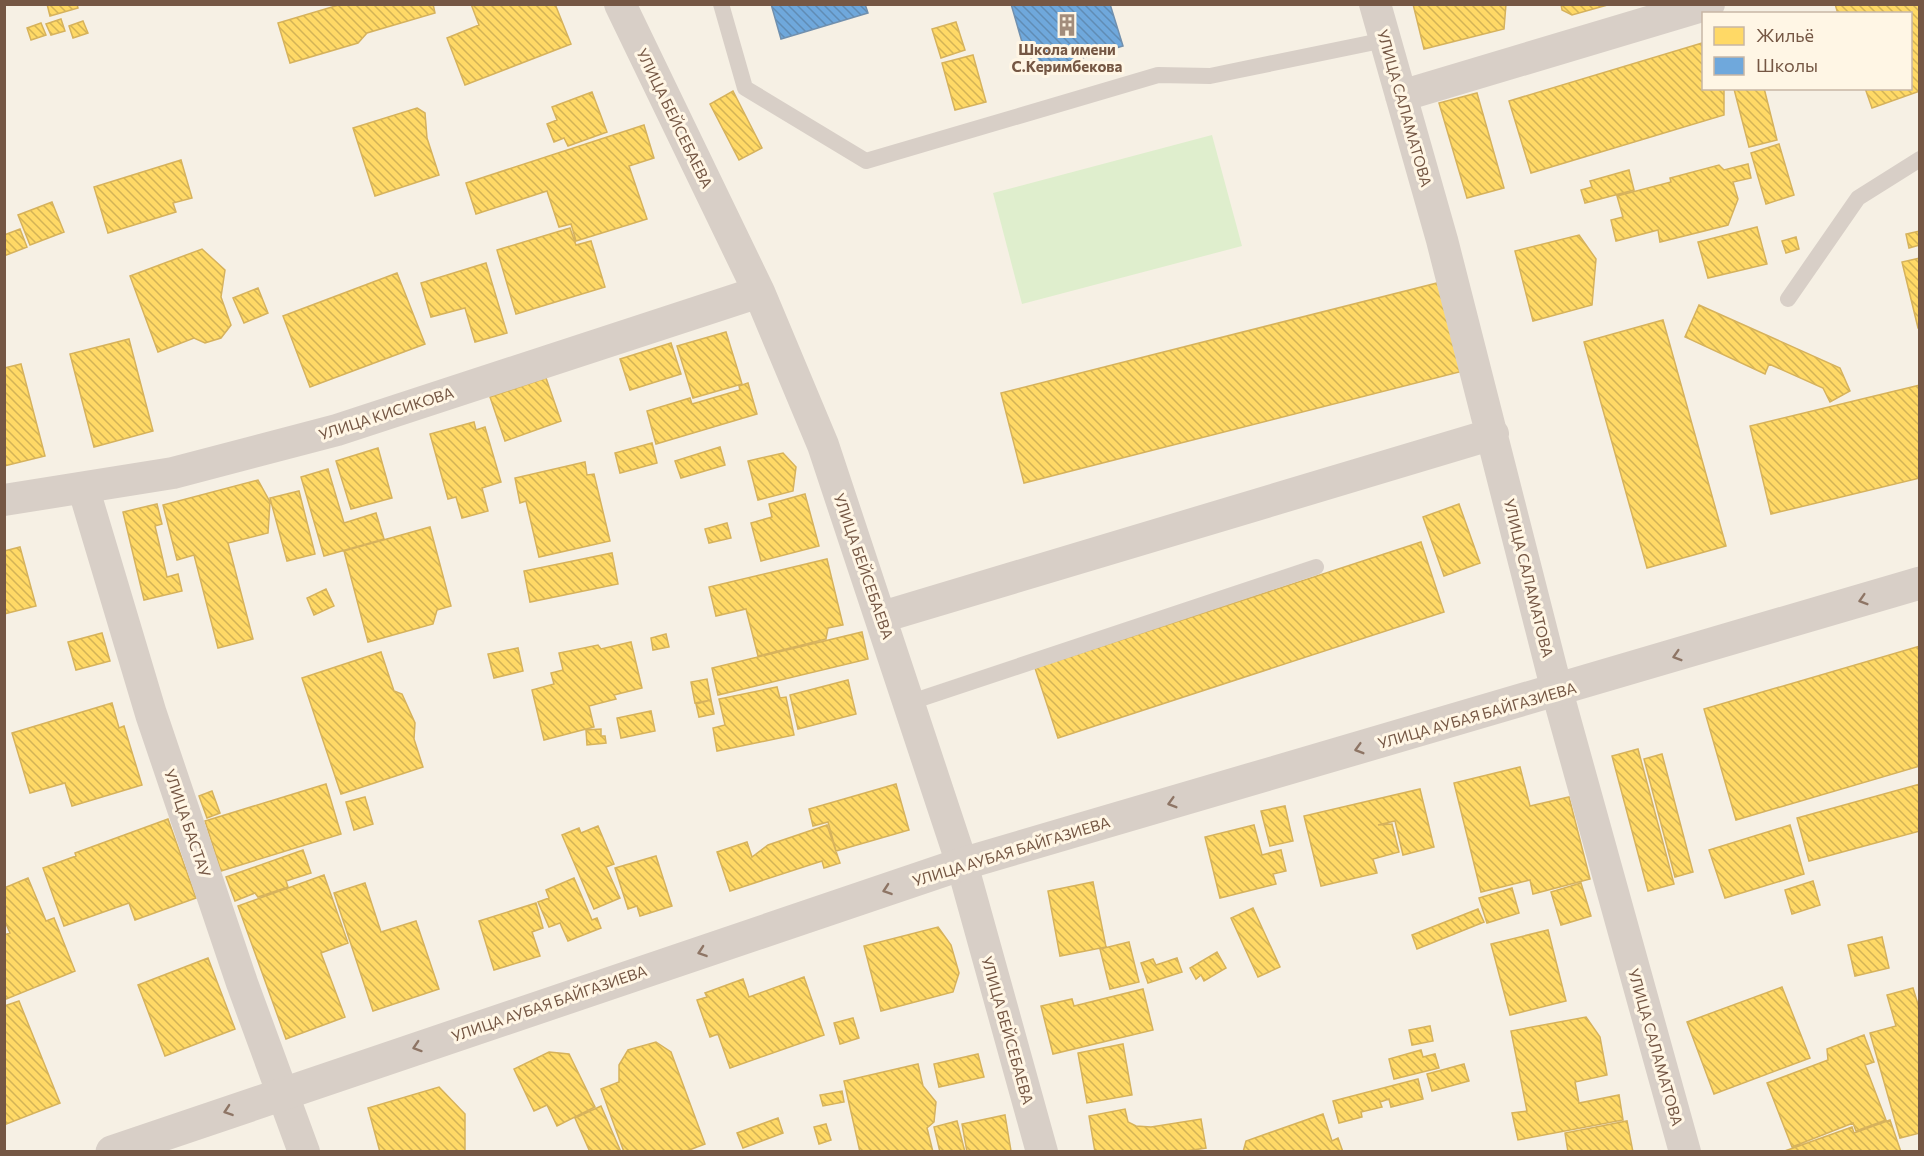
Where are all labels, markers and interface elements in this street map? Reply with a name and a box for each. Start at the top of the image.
building icon: Школа имени С.Керимбекова [1054,12,1080,38]
legend [1702,12,1912,90]
text: Жильё [1756,24,1814,46]
street label: УЛИЦА САЛАМАТОВА [1374,27,1436,189]
place label: Школа имени С.Керимбекова [1012,40,1123,75]
street label: УЛИЦА БЕЙСЕБАЕВА [633,45,717,191]
text: Школы [1756,54,1818,76]
street label: УЛИЦА КИСИКОВА [316,383,456,443]
street label: УЛИЦА БЕЙСЕБАЕВА [831,491,897,641]
street label: УЛИЦА САЛАМАТОВА [1501,497,1557,659]
one-way arrow [1859,593,1869,605]
one-way arrow [1672,649,1683,661]
street label: УЛИЦА АУБАЯ БАЙГАЗИЕВА [1376,678,1578,752]
one-way arrow [1354,742,1365,754]
street label: УЛИЦА БАСТАУ [161,766,215,880]
one-way arrow [1167,796,1178,808]
street label: УЛИЦА АУБАЯ БАЙГАЗИЕВА [910,812,1112,890]
one-way arrow [882,882,893,895]
one-way arrow [697,944,708,957]
street label: УЛИЦА БЕЙСЕБАЕВА [978,954,1038,1106]
street label: УЛИЦА АУБАЯ БАЙГАЗИЕВА [449,961,649,1045]
street label: УЛИЦА САЛАМАТОВА [1625,966,1687,1128]
one-way arrow [412,1040,423,1052]
one-way arrow [223,1103,234,1116]

